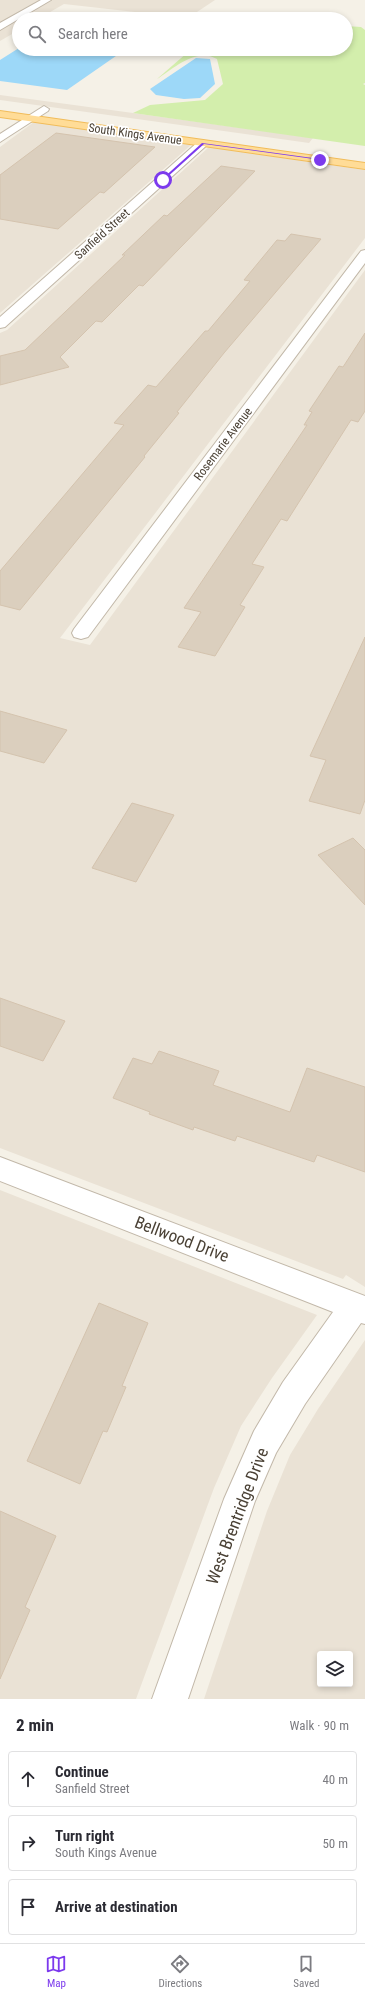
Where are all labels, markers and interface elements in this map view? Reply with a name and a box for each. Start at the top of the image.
search box [12,12,353,56]
icon: search [26,23,48,45]
text: Search here [58,25,128,43]
street label: South Kings Avenue [88,121,183,148]
route end [311,151,329,169]
route start [154,171,172,189]
street label: Sanfield Street [72,205,133,262]
street label: Rosemarie Avenue [191,405,255,483]
street label: Bellwood Drive [132,1212,232,1266]
street label: West Brentridge Drive [202,1445,272,1587]
map controls [317,1651,353,1687]
button: layers [317,1651,353,1687]
text: 2 min [16,1715,54,1735]
text: Walk · 90 m [289,1718,349,1733]
text: Continue [55,1763,109,1781]
icon: ahead [17,1768,39,1790]
text: 40 m [322,1772,348,1787]
text: Sanfield Street [55,1781,130,1796]
text: Turn right [55,1827,114,1845]
icon: right [17,1832,39,1854]
text: 50 m [322,1836,348,1851]
text: South Kings Avenue [55,1845,157,1860]
icon: arrive [17,1896,39,1918]
text: Arrive at destination [55,1898,178,1916]
tab: Map [45,1953,67,1990]
tab: Directions [158,1953,202,1990]
tab: Saved [293,1953,320,1990]

